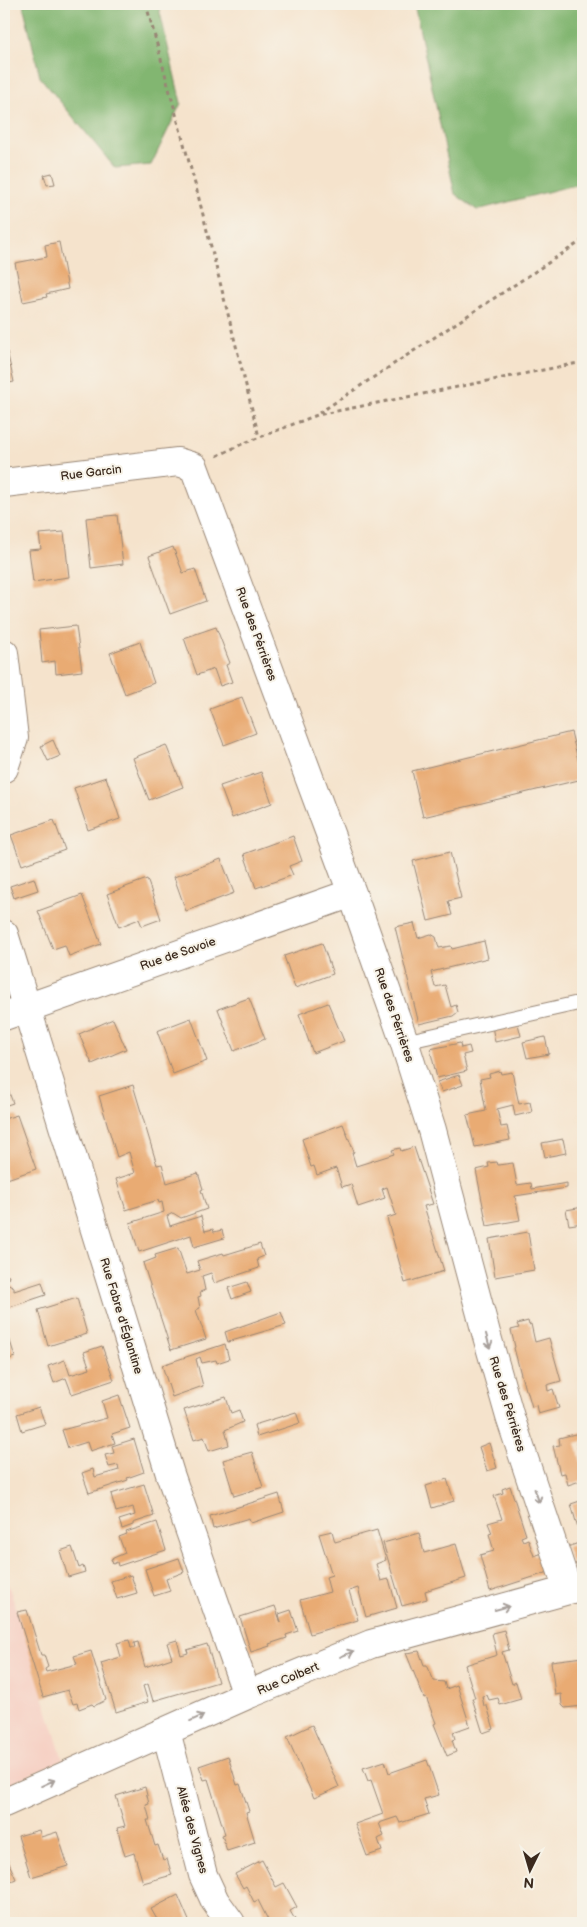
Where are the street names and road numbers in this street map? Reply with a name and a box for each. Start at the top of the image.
street label: Rue Garcin [60,462,123,484]
street label: Rue des Pérrières [232,585,280,683]
street label: Rue de Savoie [138,934,218,974]
street label: Rue des Pérrières [371,966,417,1064]
street label: Rue Fabre d'Églantine [96,1256,147,1376]
street label: Rue des Pérrières [485,1355,529,1454]
street label: Rue Colbert [255,1659,321,1699]
street label: Allée des Vignes [173,1785,211,1875]

